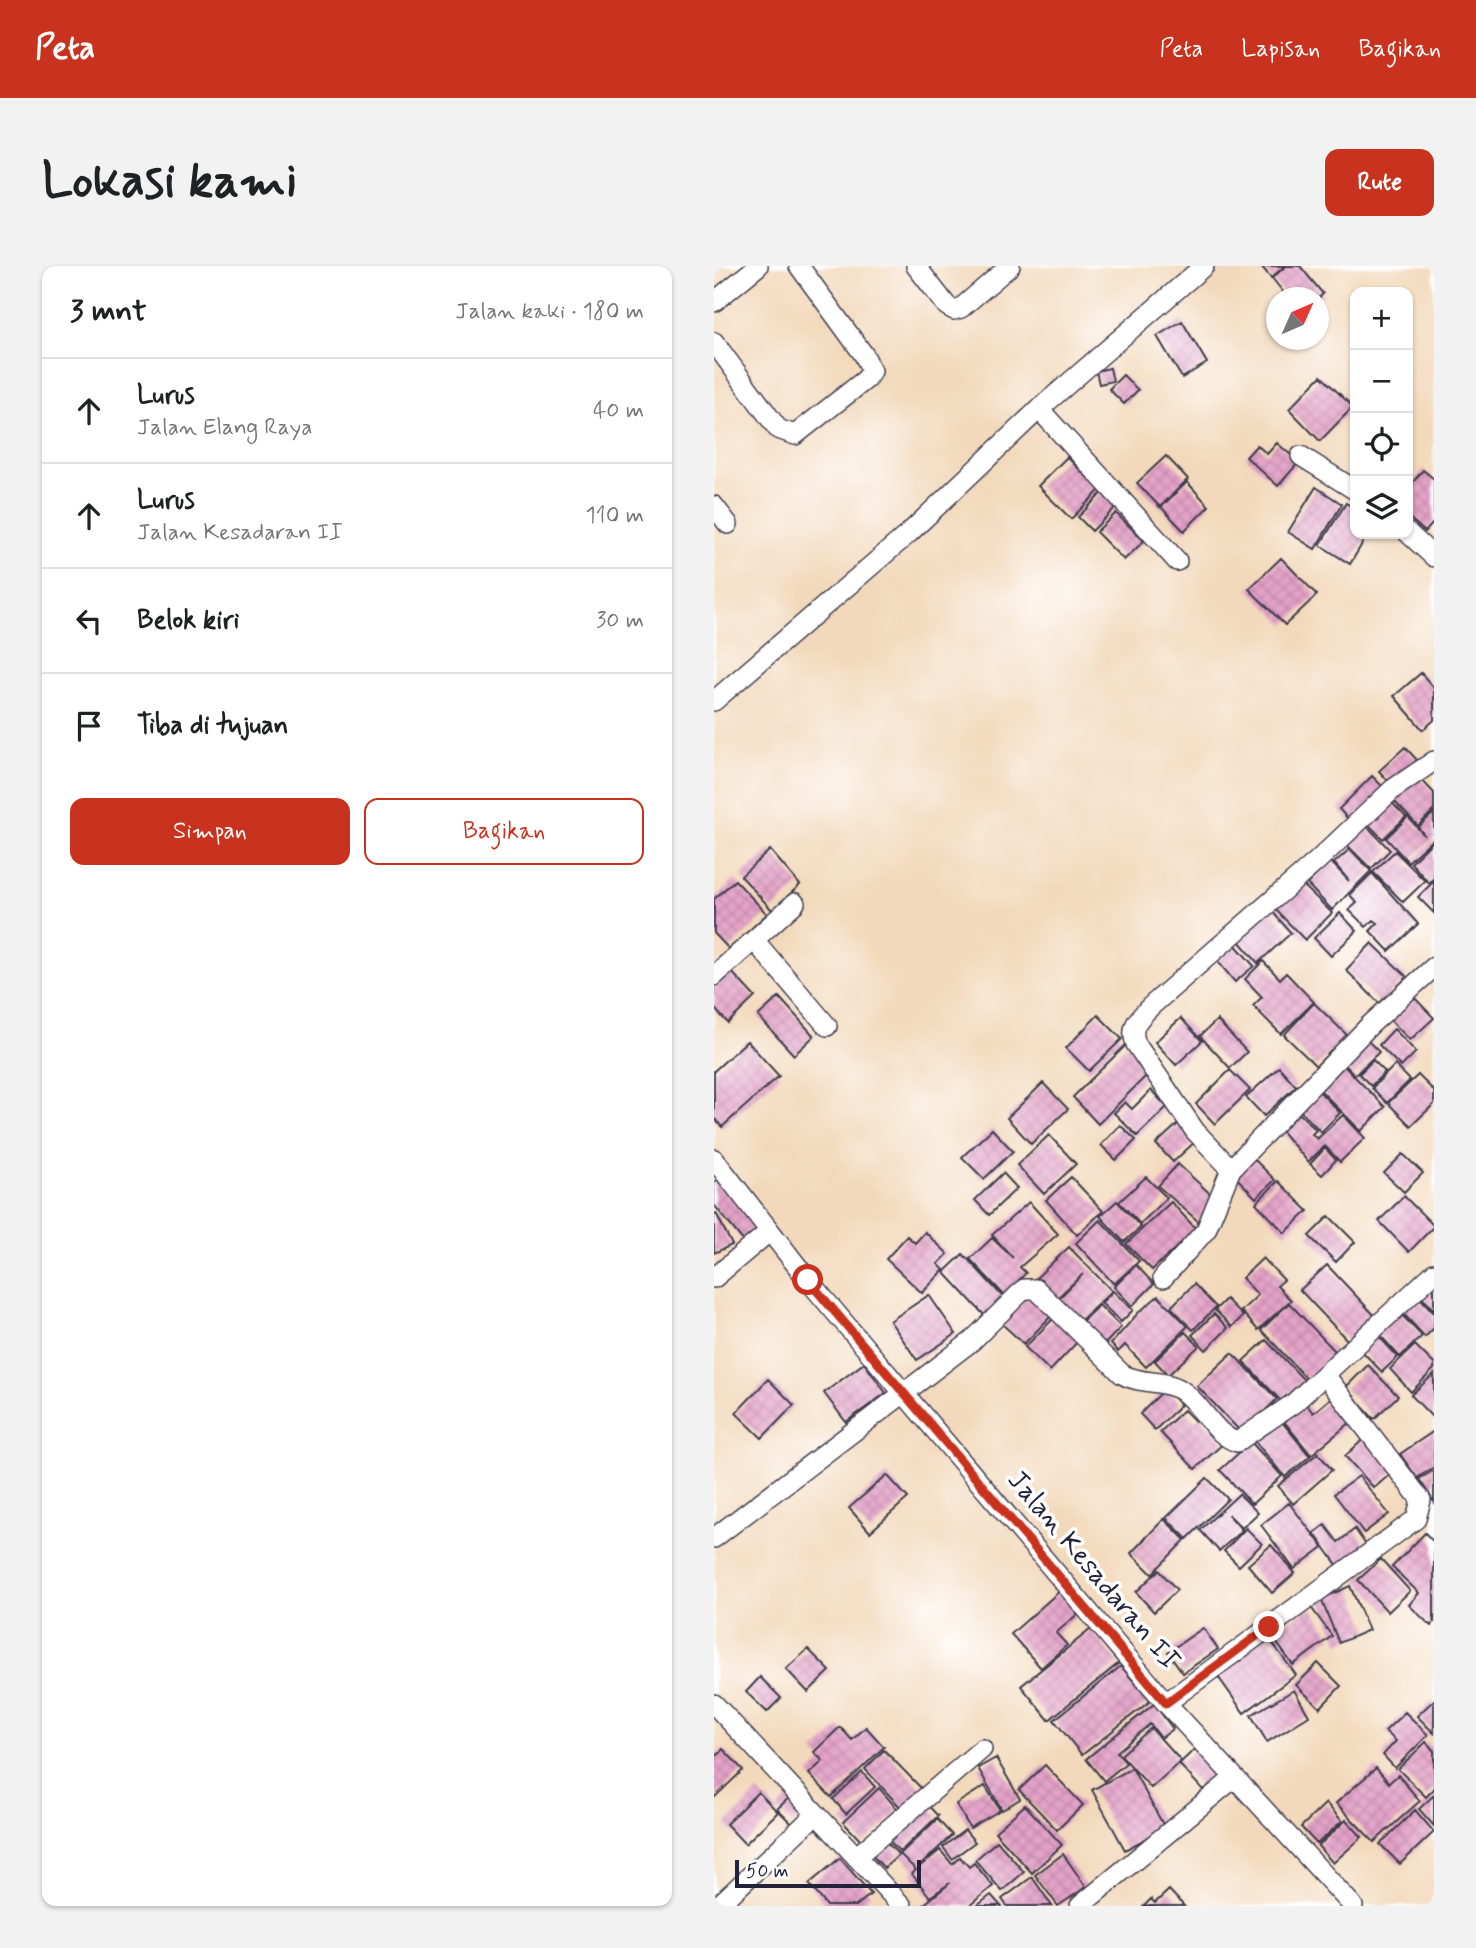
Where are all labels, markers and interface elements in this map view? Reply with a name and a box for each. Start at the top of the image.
text: Peta [35,27,95,71]
text: Peta [1160,34,1203,65]
text: Lapisan [1241,34,1320,65]
text: Bagikan [1358,34,1441,65]
button: Rute [1325,149,1434,216]
text: Lokasi kami [42,150,297,215]
north arrow [1266,287,1329,350]
map controls [1350,287,1413,539]
button: + [1350,287,1413,350]
text: 3 mnt [70,292,146,331]
text: Jalan kaki · 180 m [455,297,644,327]
button: − [1350,350,1413,413]
text: Lurus [137,379,195,413]
icon: ahead [70,392,108,430]
text: 40 m [593,396,644,426]
text: Jalan Elang Raya [137,413,312,443]
button: locate [1350,413,1413,476]
button: layers [1350,476,1413,539]
text: Lurus [137,484,195,518]
icon: ahead [70,497,108,535]
text: 110 m [585,501,644,531]
text: Jalan Kesadaran II [137,518,343,548]
icon: left [70,602,108,640]
text: Belok kiri [137,604,239,638]
text: 30 m [596,606,644,636]
icon: arrive [70,707,108,745]
text: Tiba di tujuan [137,709,288,743]
button: Simpan [70,798,350,865]
button: Bagikan [364,798,644,865]
route start [792,1264,823,1295]
street label: Jalan Kesadaran II [998,1463,1188,1679]
route end [1253,1611,1284,1642]
scale bar [735,1857,920,1889]
text: 50 m [746,1859,789,1884]

